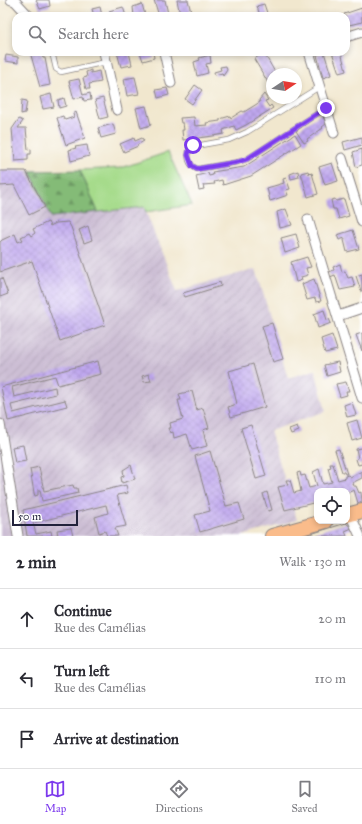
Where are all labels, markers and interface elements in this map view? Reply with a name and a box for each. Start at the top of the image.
search box [12,12,350,56]
icon: search [26,23,48,45]
text: Search here [58,25,129,43]
north arrow [266,68,302,104]
route end [317,99,335,117]
route start [184,136,202,154]
map controls [314,488,350,524]
button: locate [314,488,350,524]
scale bar [12,508,78,527]
text: 50 m [18,510,41,523]
text: 2 min [16,552,56,573]
text: Walk · 130 m [279,554,346,570]
text: Continue [54,602,112,620]
icon: ahead [16,608,38,630]
text: 20 m [318,611,346,627]
text: Rue des Camélias [54,620,146,636]
text: Turn left [54,662,110,680]
icon: left [16,668,38,690]
text: 110 m [314,671,346,687]
text: Rue des Camélias [54,680,146,696]
icon: arrive [16,728,38,750]
text: Arrive at destination [54,730,179,748]
tab: Map [44,778,66,815]
tab: Directions [155,778,203,815]
tab: Saved [291,778,318,815]

